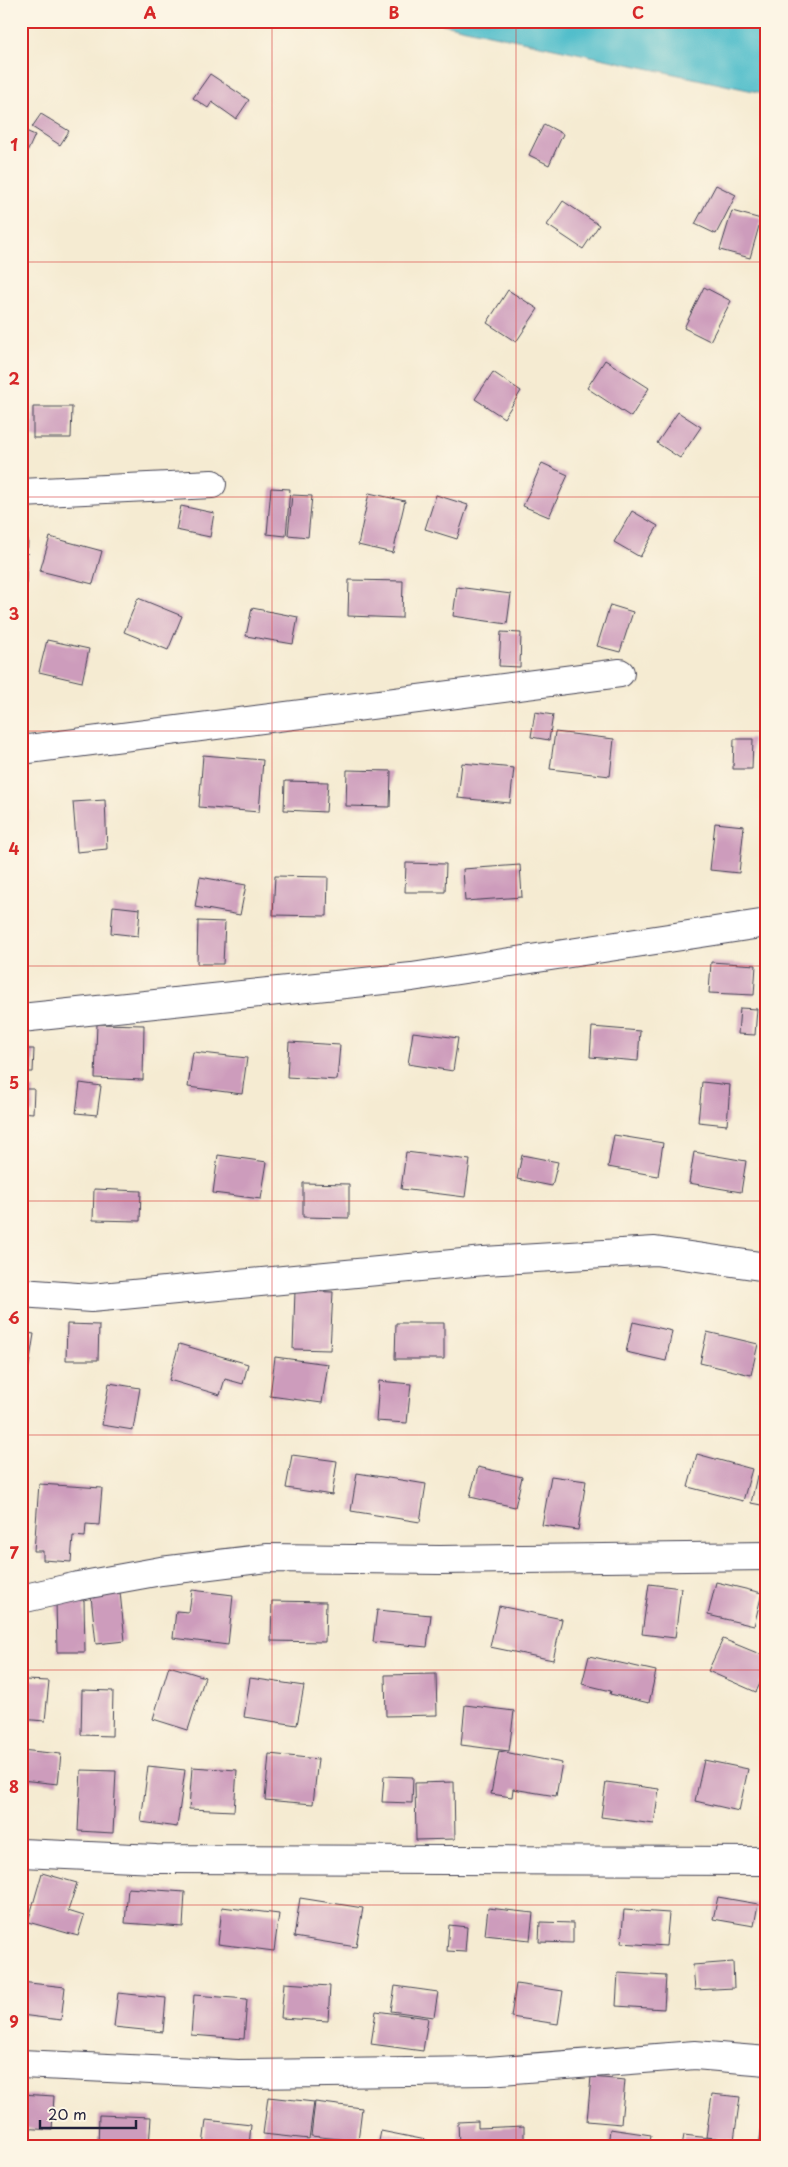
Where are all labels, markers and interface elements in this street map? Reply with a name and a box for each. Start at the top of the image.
text: A [144,0,157,24]
text: B [389,0,400,24]
text: C [632,0,644,24]
text: 1 [10,132,18,156]
text: 2 [8,366,20,390]
text: 3 [9,601,19,625]
text: 4 [9,836,20,860]
text: 5 [9,1070,19,1094]
text: 6 [8,1305,20,1329]
text: 7 [9,1540,19,1564]
text: 8 [9,1774,19,1798]
text: 9 [9,2009,19,2033]
scale bar [40,2097,136,2129]
text: 20 m [48,2102,87,2125]

